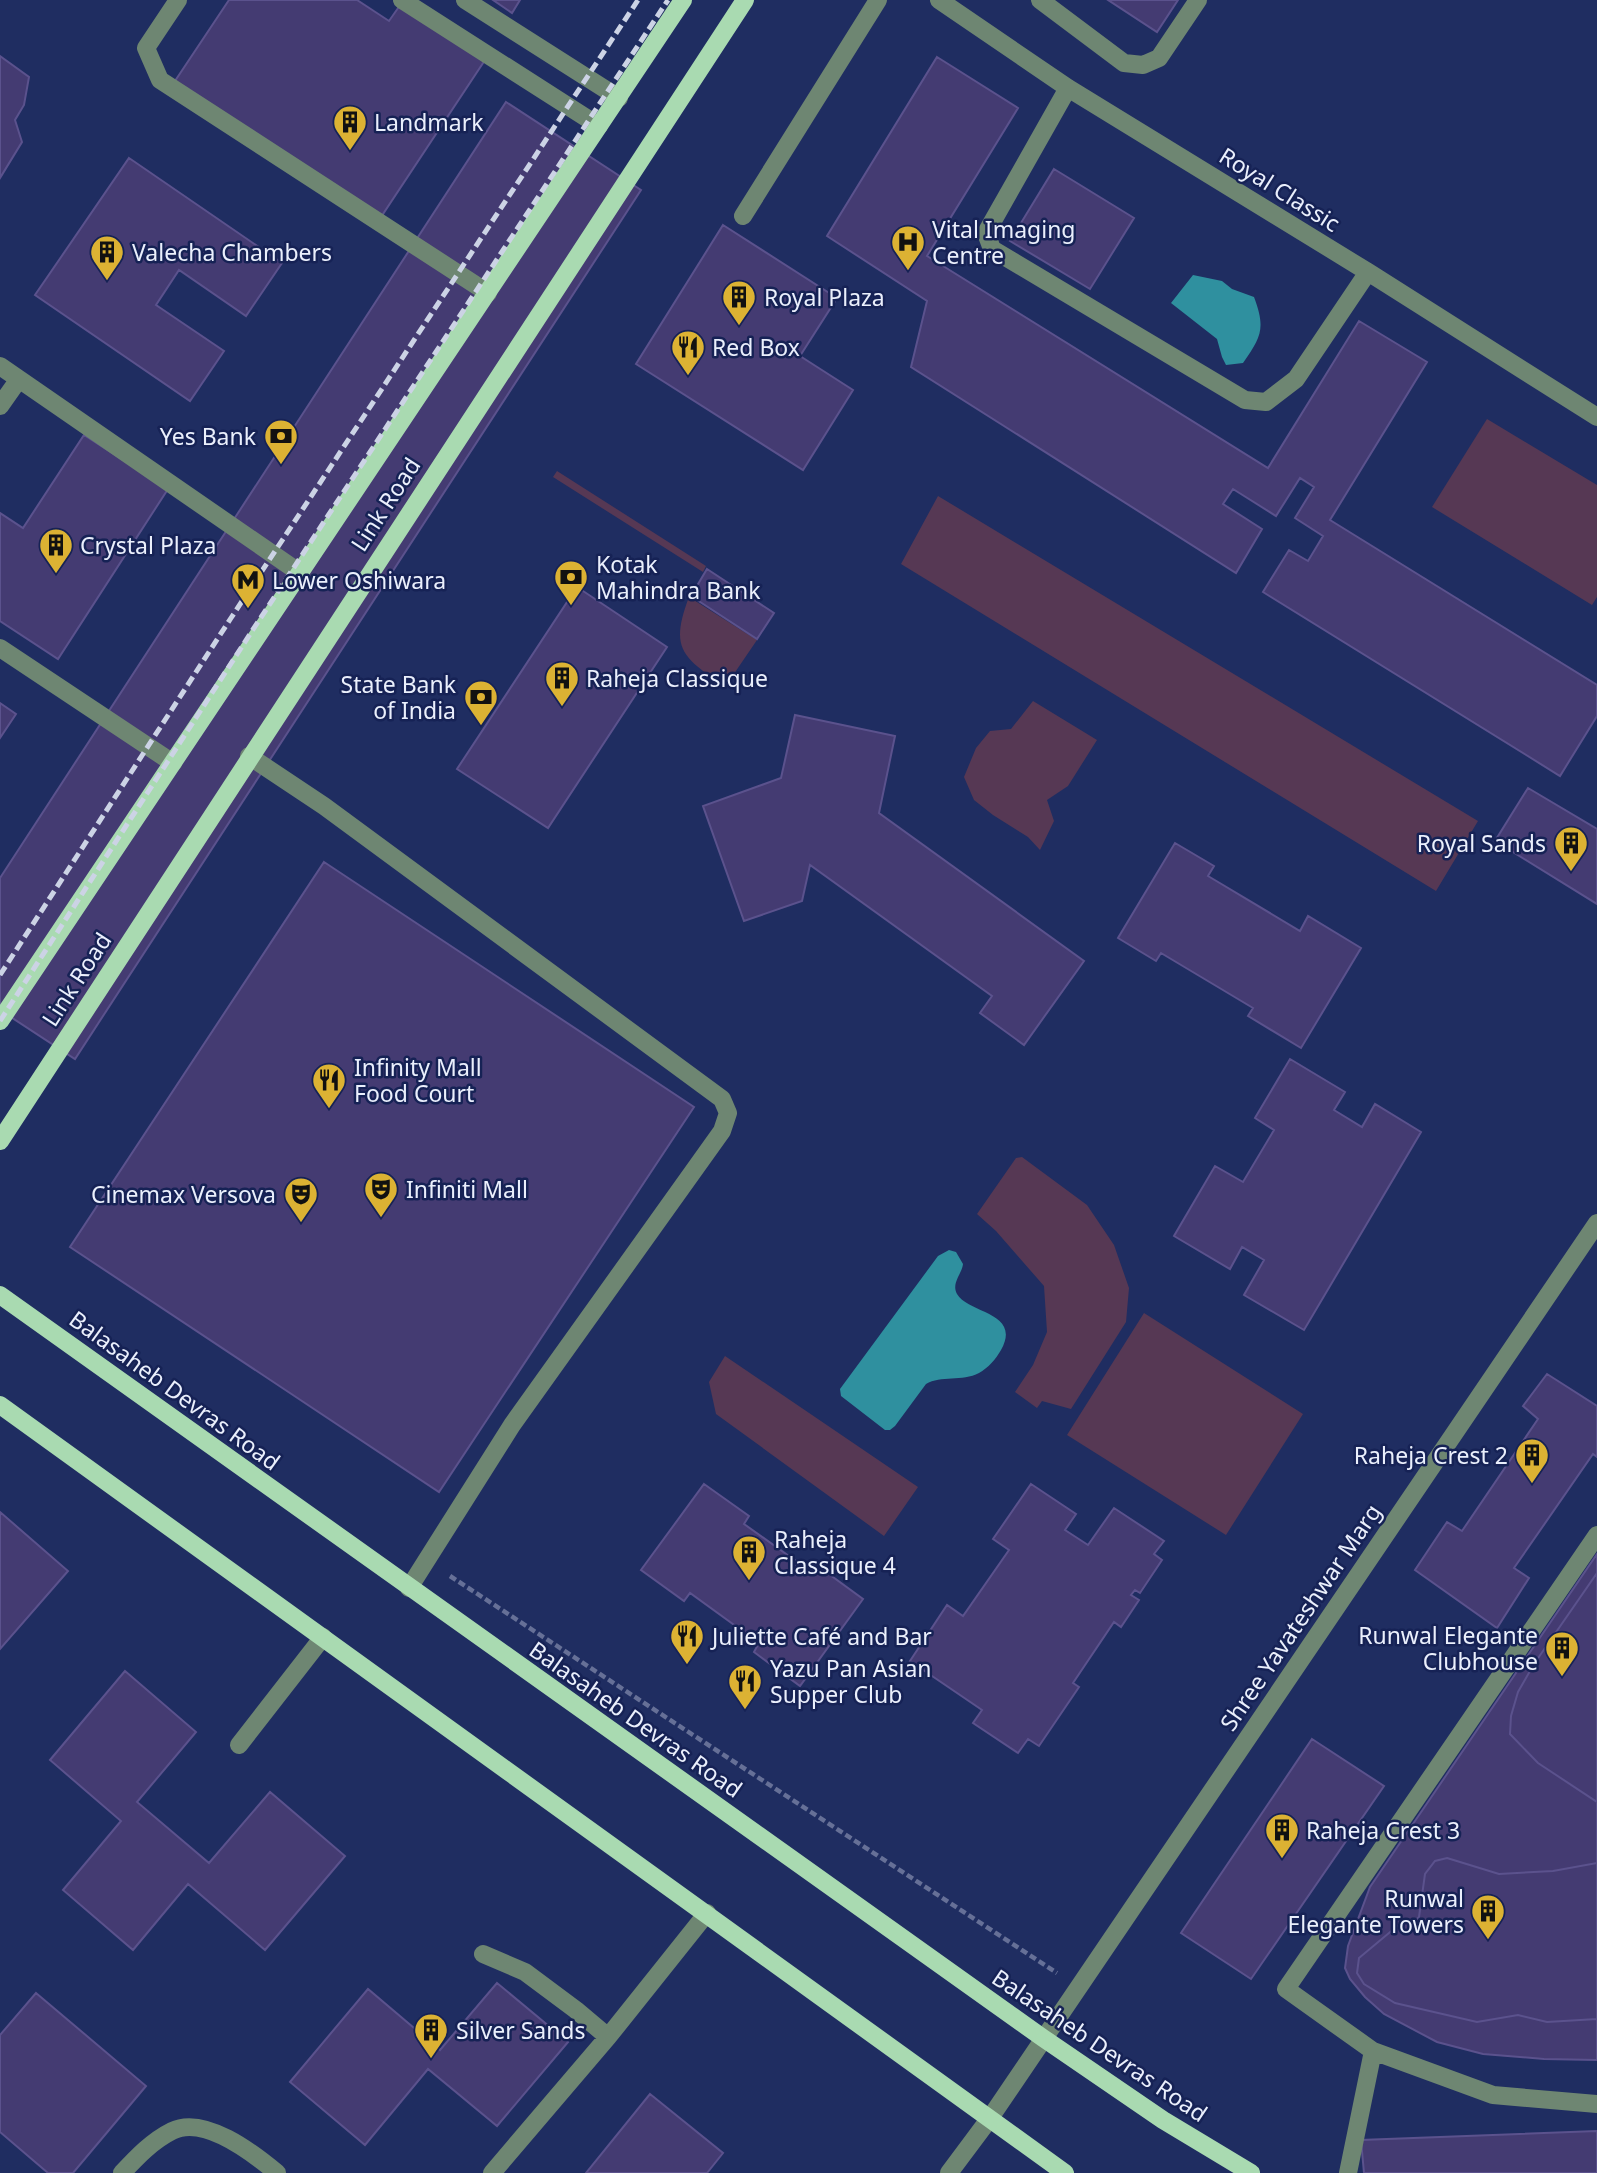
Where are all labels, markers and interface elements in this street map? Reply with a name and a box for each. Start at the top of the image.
building icon: Landmark [331,103,369,152]
place label: Landmark [374,106,484,138]
street label: Royal Classic [1214,139,1346,239]
place label: Vital Imaging Centre [932,213,1076,271]
hospital icon: Vital Imaging Centre [889,223,927,272]
building icon: Valecha Chambers [88,233,126,282]
place label: Valecha Chambers [132,236,332,268]
building icon: Royal Plaza [720,278,758,327]
place label: Royal Plaza [764,281,885,313]
restaurant icon: Red Box [669,328,707,377]
place label: Red Box [712,331,800,363]
bank icon: Yes Bank [262,417,300,466]
place label: Yes Bank [160,420,257,452]
street label: Link Road [343,451,427,557]
building icon: Crystal Plaza [37,526,75,575]
place label: Crystal Plaza [80,529,216,561]
place label: Kotak Mahindra Bank [596,548,761,606]
bank icon: Kotak Mahindra Bank [552,558,590,607]
metro station icon: Lower Oshiwara [229,561,267,610]
place label: Lower Oshiwara [272,564,446,596]
building icon: Raheja Classique [543,659,581,708]
place label: Raheja Classique [586,662,768,694]
place label: State Bank of India [341,668,457,726]
bank icon: State Bank of India [462,678,500,727]
building icon: Royal Sands [1552,824,1590,873]
place label: Royal Sands [1417,827,1546,859]
street label: Link Road [34,926,118,1032]
place label: Infinity Mall Food Court [354,1051,482,1109]
restaurant icon: Infinity Mall Food Court [310,1061,348,1110]
theatre icon: Infiniti Mall [362,1170,400,1219]
place label: Infiniti Mall [406,1173,528,1205]
theatre icon: Cinemax Versova [282,1175,320,1224]
place label: Cinemax Versova [91,1178,276,1210]
street label: Balasaheb Devras Road [63,1303,287,1477]
building icon: Raheja Crest 2 [1513,1436,1551,1485]
place label: Raheja Crest 2 [1354,1439,1508,1471]
street label: Shree Yavateshwar Marg [1212,1497,1388,1737]
place label: Raheja Classique 4 [774,1523,896,1581]
building icon: Raheja Classique 4 [730,1533,768,1582]
restaurant icon: Juliette Café and Bar [668,1617,706,1666]
place label: Runwal Elegante Clubhouse [1358,1619,1538,1677]
place label: Juliette Café and Bar [710,1620,932,1652]
building icon: Runwal Elegante Clubhouse [1543,1629,1581,1678]
street label: Balasaheb Devras Road [523,1633,749,1805]
place label: Yazu Pan Asian Supper Club [770,1652,932,1710]
restaurant icon: Yazu Pan Asian Supper Club [726,1662,764,1711]
building icon: Raheja Crest 3 [1263,1811,1301,1860]
place label: Raheja Crest 3 [1306,1814,1460,1846]
place label: Runwal Elegante Towers [1288,1882,1464,1940]
building icon: Runwal Elegante Towers [1469,1892,1507,1941]
street label: Balasaheb Devras Road [986,1961,1214,2129]
building icon: Silver Sands [412,2011,450,2060]
place label: Silver Sands [456,2014,586,2046]

